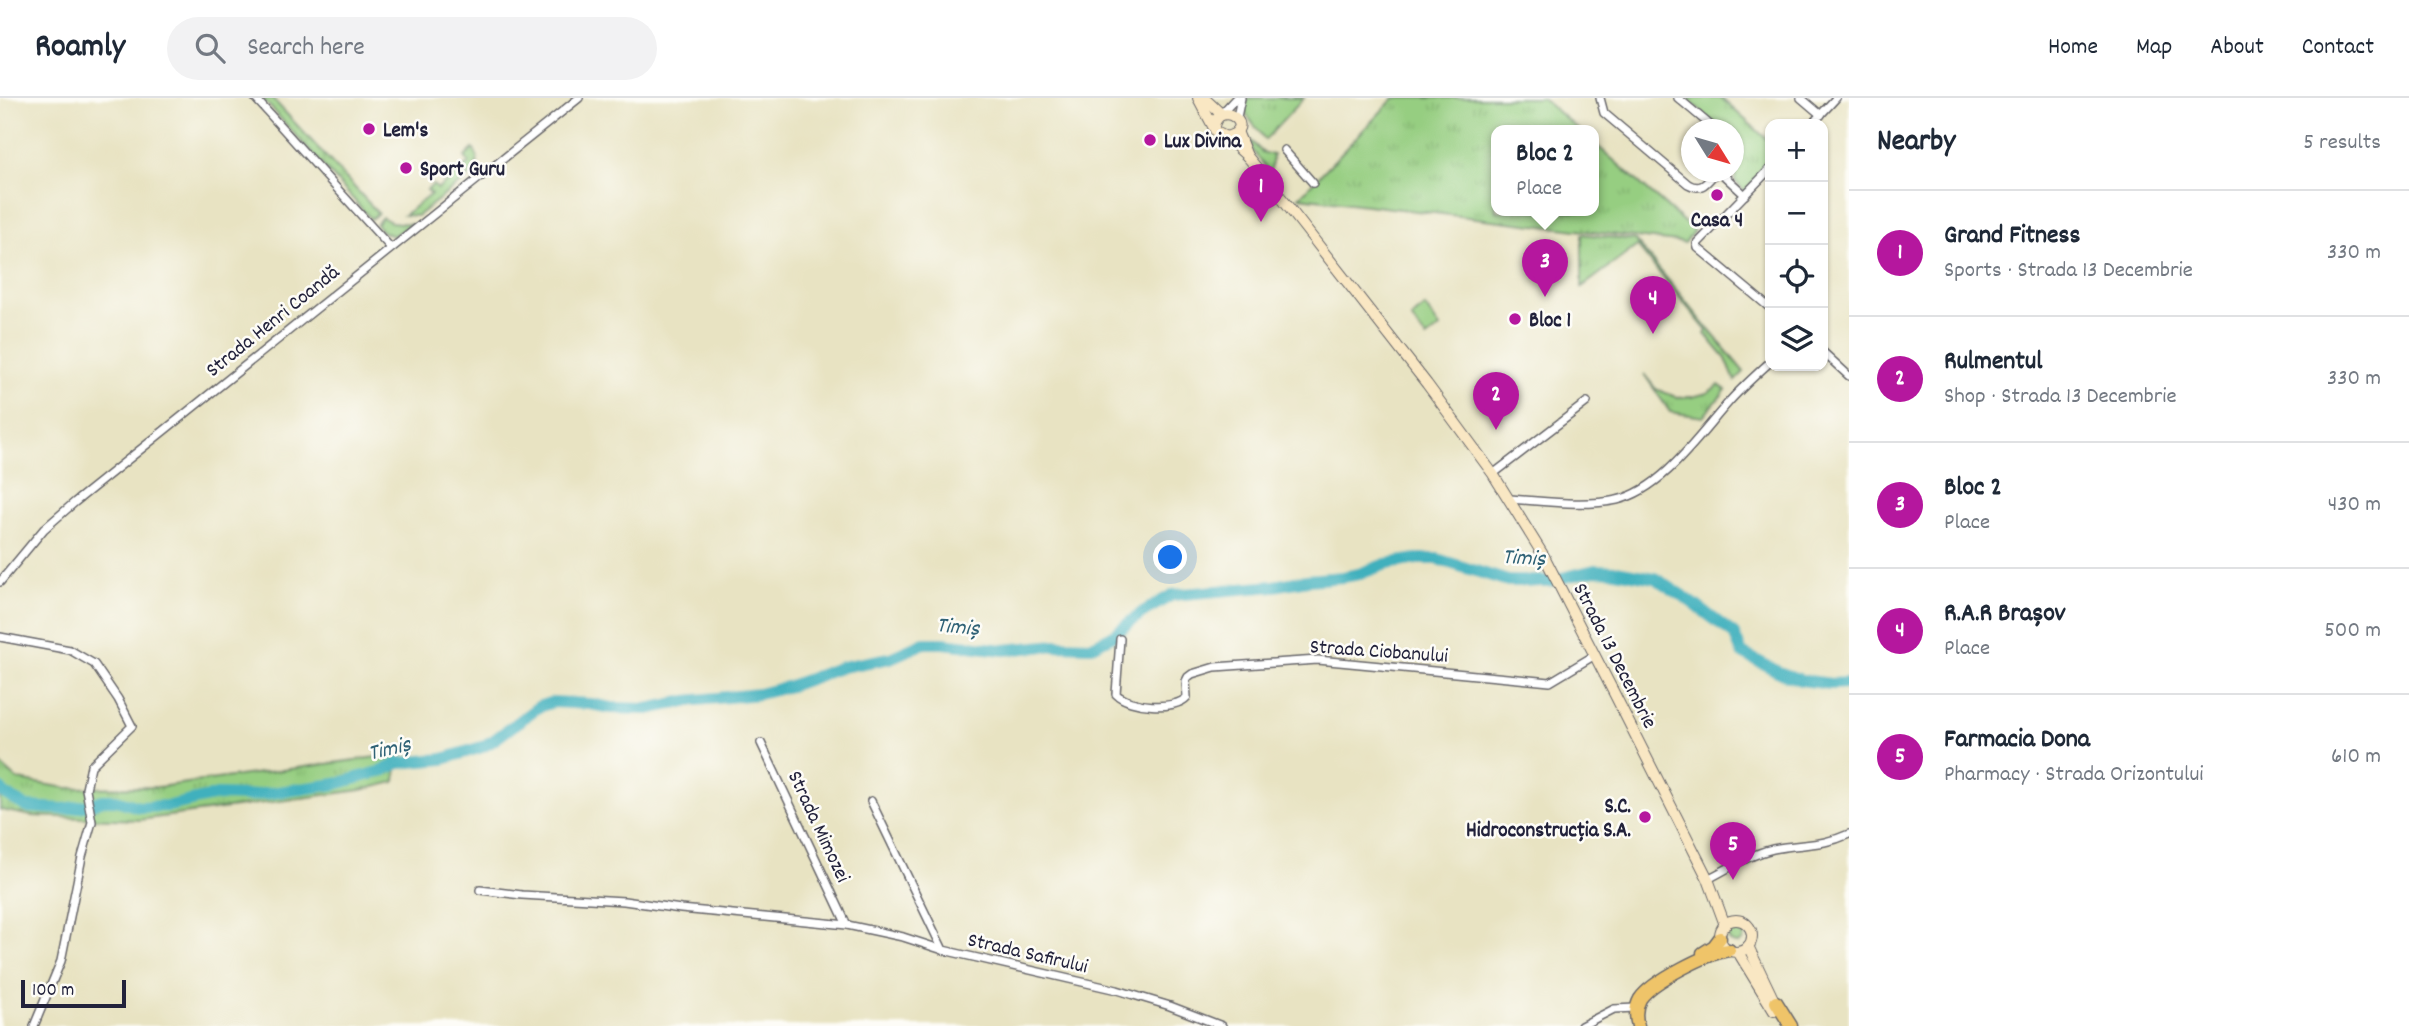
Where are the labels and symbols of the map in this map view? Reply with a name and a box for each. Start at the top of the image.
place label: Lem's [383,117,428,147]
north arrow [1681,119,1744,182]
marker: Lem's [361,121,377,137]
place label: Lux Divina [1164,128,1242,158]
marker: Lux Divina [1142,132,1158,148]
place label: Sport Guru [420,156,505,186]
marker: Sport Guru [398,160,414,176]
pin: 1 [1238,164,1284,222]
marker: Casa 4 [1709,187,1725,203]
place label: Casa 4 [1691,207,1743,237]
pin: 3 [1522,239,1568,297]
street label: Strada Henri Coandă [200,258,348,386]
pin: 4 [1630,276,1676,334]
place label: Bloc 1 [1529,307,1571,337]
marker: Bloc 1 [1507,311,1523,327]
pin: 2 [1473,372,1519,430]
your location [1153,540,1187,574]
water label: Timiș [1501,542,1548,577]
street label: Strada 13 Decembrie [1564,578,1663,734]
water label: Timiș [935,610,982,647]
street label: Strada Ciobanului [1309,633,1449,673]
water label: Timiș [365,729,416,771]
street label: Strada Mimozei [778,766,856,888]
place label: S.C. Hidroconstrucția S.A. [1466,793,1631,847]
marker: S.C. Hidroconstrucția S.A. [1637,809,1653,825]
pin: 5 [1710,822,1756,880]
street label: Strada Safirului [964,927,1091,983]
scale bar [21,977,126,1009]

